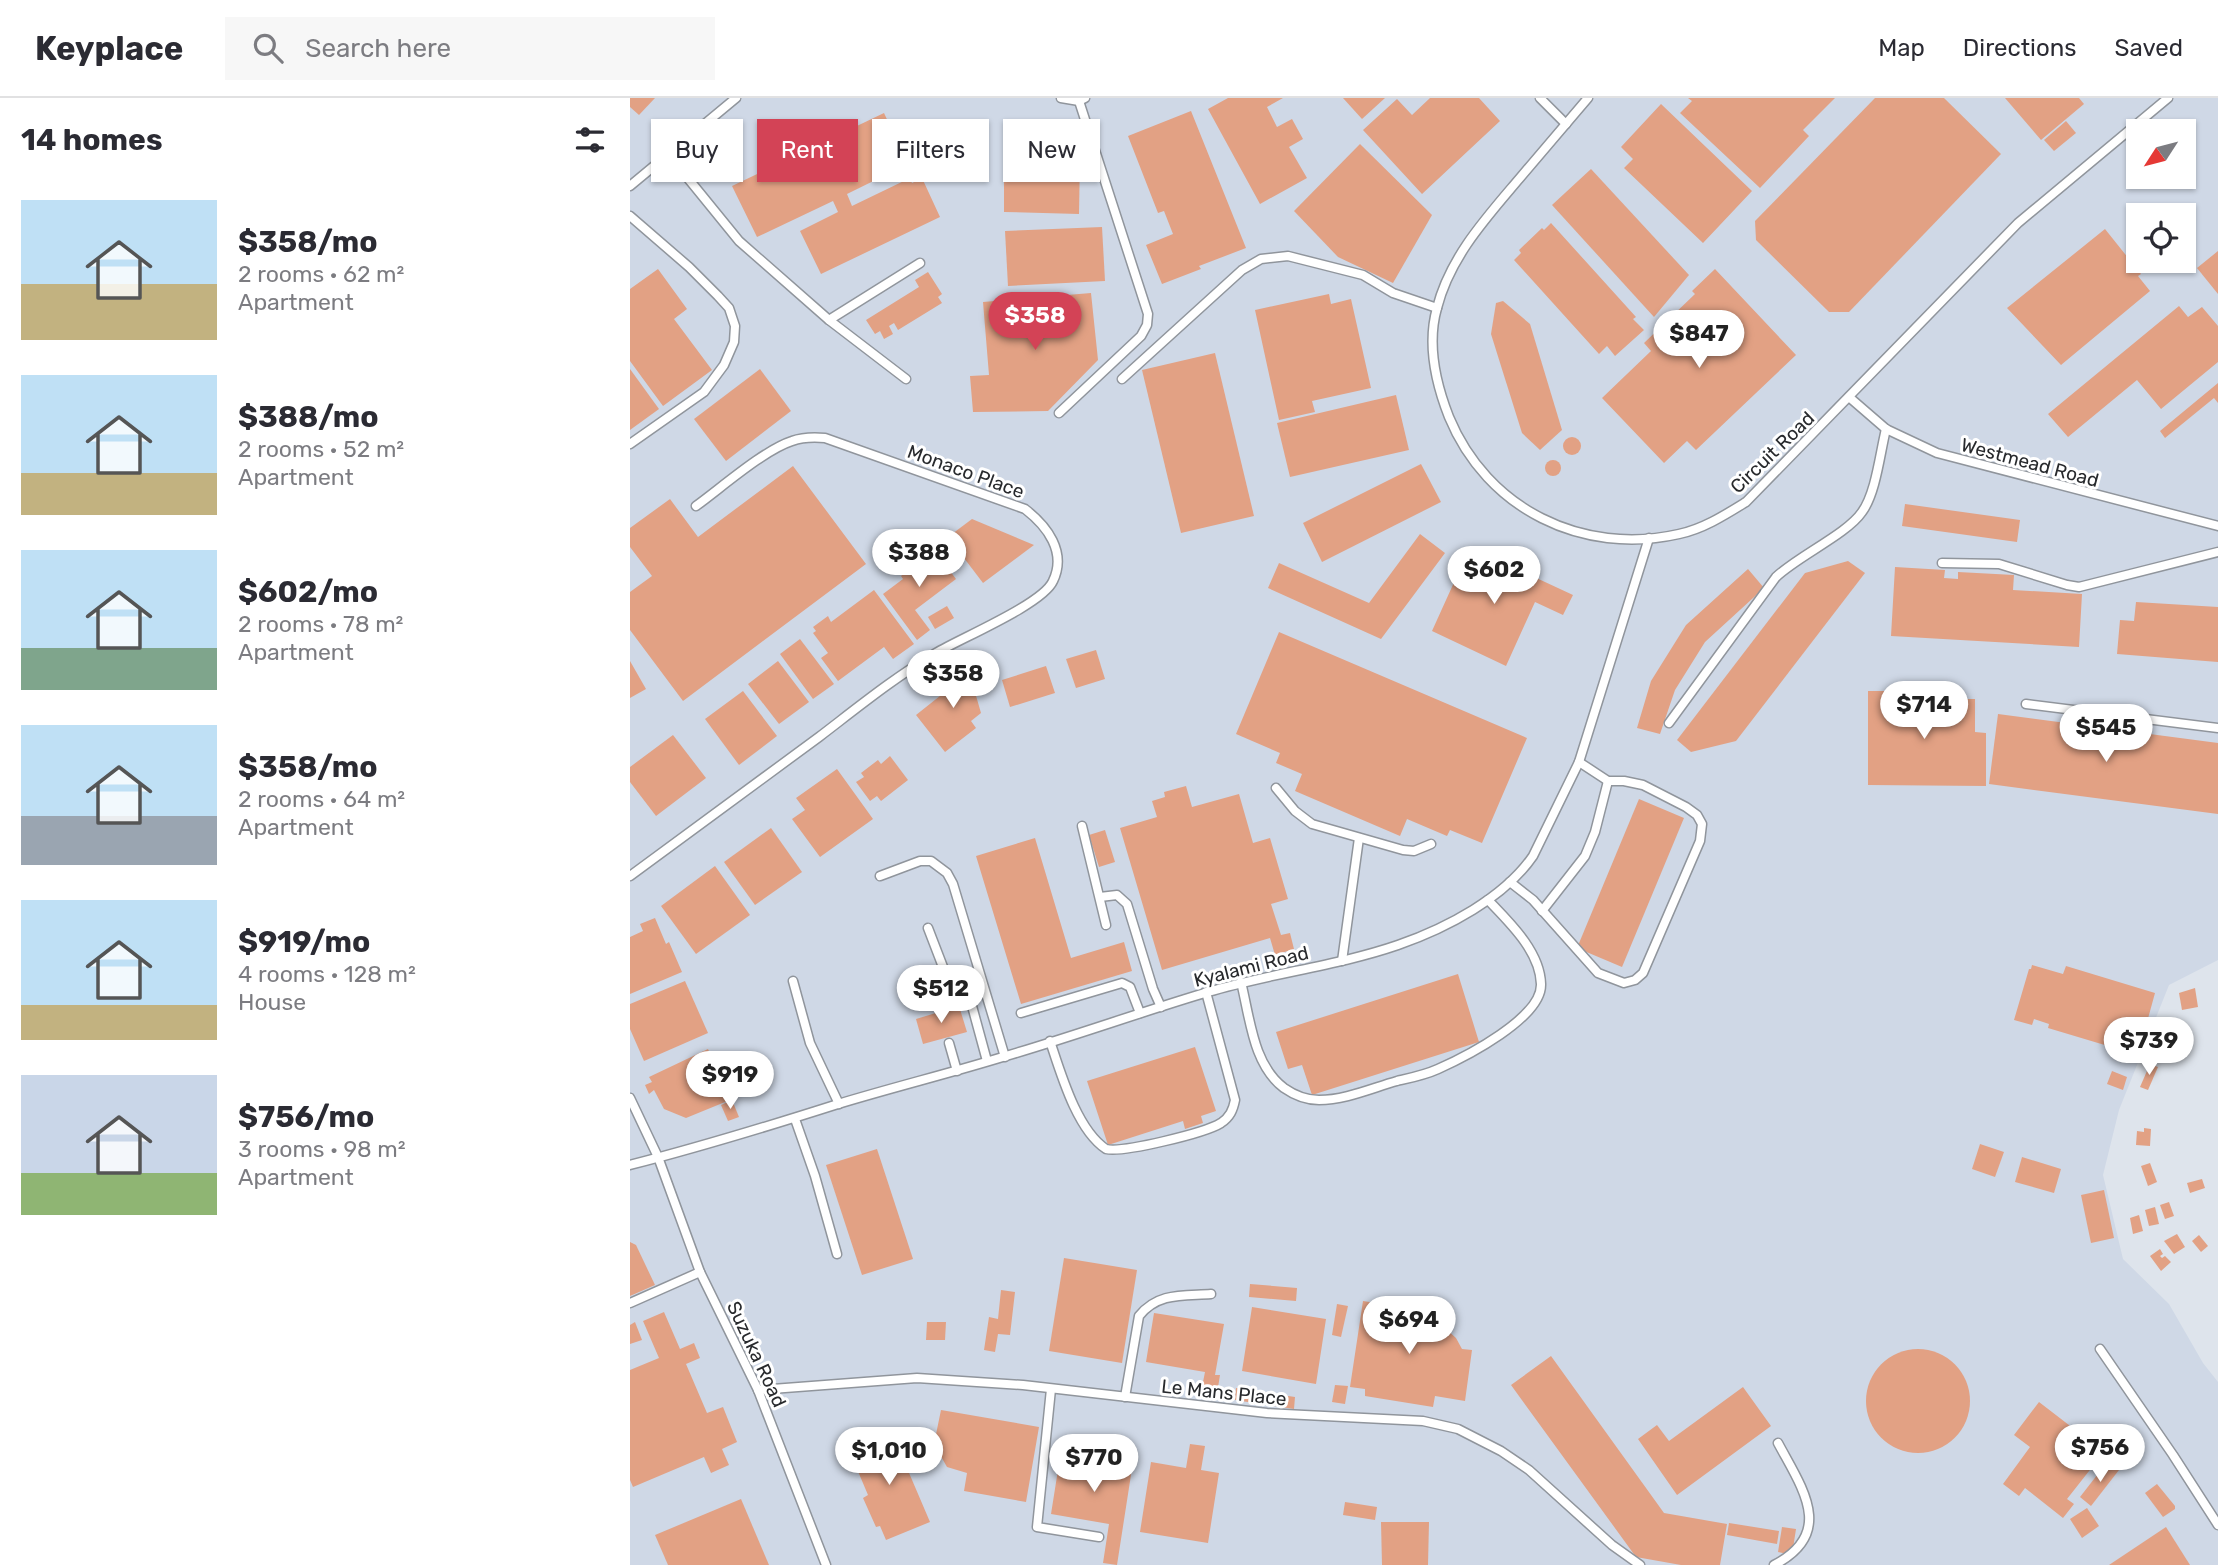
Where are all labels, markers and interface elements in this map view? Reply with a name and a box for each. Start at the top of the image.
search box [225,17,715,80]
text: Keyplace [35,29,183,68]
icon: search [249,29,287,67]
text: Search here [305,33,451,64]
text: Map [1878,34,1925,62]
text: Directions [1963,34,2076,62]
text: Saved [2114,34,2183,62]
chip: Buy [651,119,743,182]
chip: Rent [757,119,858,182]
chip: Filters [872,119,989,182]
chip: New [1003,119,1100,182]
north arrow [2126,119,2196,189]
map controls [2126,119,2196,273]
icon: filters [571,121,609,159]
text: 14 homes [21,122,163,158]
button: locate [2126,203,2196,273]
text: $358/mo [238,224,378,260]
icon: home [77,228,161,312]
text: 2 rooms · 62 m² [238,260,404,288]
text: Apartment [238,288,354,316]
pin: $358 [994,292,1076,352]
text: $358 [1005,301,1065,329]
pin: $847 [1658,310,1740,370]
text: $847 [1669,319,1729,347]
text: $388/mo [238,399,379,435]
icon: home [77,403,161,487]
street label: Circuit Road [1726,407,1819,498]
street label: Westmead Road [1959,433,2101,492]
text: 2 rooms · 52 m² [238,435,404,463]
street label: Monaco Place [904,440,1027,503]
text: Apartment [238,463,354,491]
pin: $388 [878,530,960,589]
text: $388 [888,538,950,566]
pin: $602 [1453,546,1535,606]
text: $602 [1464,555,1524,583]
text: $602/mo [238,574,378,610]
icon: home [77,578,161,662]
text: 2 rooms · 78 m² [238,610,403,638]
text: Apartment [238,638,354,666]
pin: $358 [912,650,994,710]
text: $358 [923,659,983,687]
pin: $714 [1883,682,1965,741]
text: $714 [1896,690,1952,718]
pin: $545 [2065,704,2147,764]
text: $545 [2076,713,2136,741]
text: $358/mo [238,749,378,785]
icon: home [77,753,161,837]
text: 2 rooms · 64 m² [238,785,405,813]
text: Apartment [238,813,354,841]
text: $919/mo [238,924,370,960]
icon: home [77,928,161,1012]
street label: Kyalami Road [1191,941,1311,992]
text: 4 rooms · 128 m² [238,960,416,988]
pin: $512 [900,965,982,1025]
text: $512 [913,974,969,1002]
text: House [238,988,306,1016]
pin: $739 [2108,1018,2190,1077]
text: $739 [2120,1026,2178,1054]
pin: $919 [689,1052,771,1111]
text: $919 [702,1060,758,1088]
text: $756/mo [238,1099,374,1135]
icon: home [77,1103,161,1187]
text: 3 rooms · 98 m² [238,1135,406,1163]
text: Apartment [238,1163,354,1191]
pin: $694 [1368,1296,1450,1356]
street label: Suzuka Road [722,1298,791,1411]
text: $694 [1379,1305,1439,1333]
street label: Le Mans Place [1160,1374,1288,1411]
pin: $756 [2059,1424,2141,1484]
pin: $1,010 [832,1428,946,1487]
text: $756 [2071,1433,2129,1461]
pin: $770 [1053,1434,1135,1494]
text: $1,010 [851,1436,927,1464]
text: $770 [1065,1443,1123,1471]

